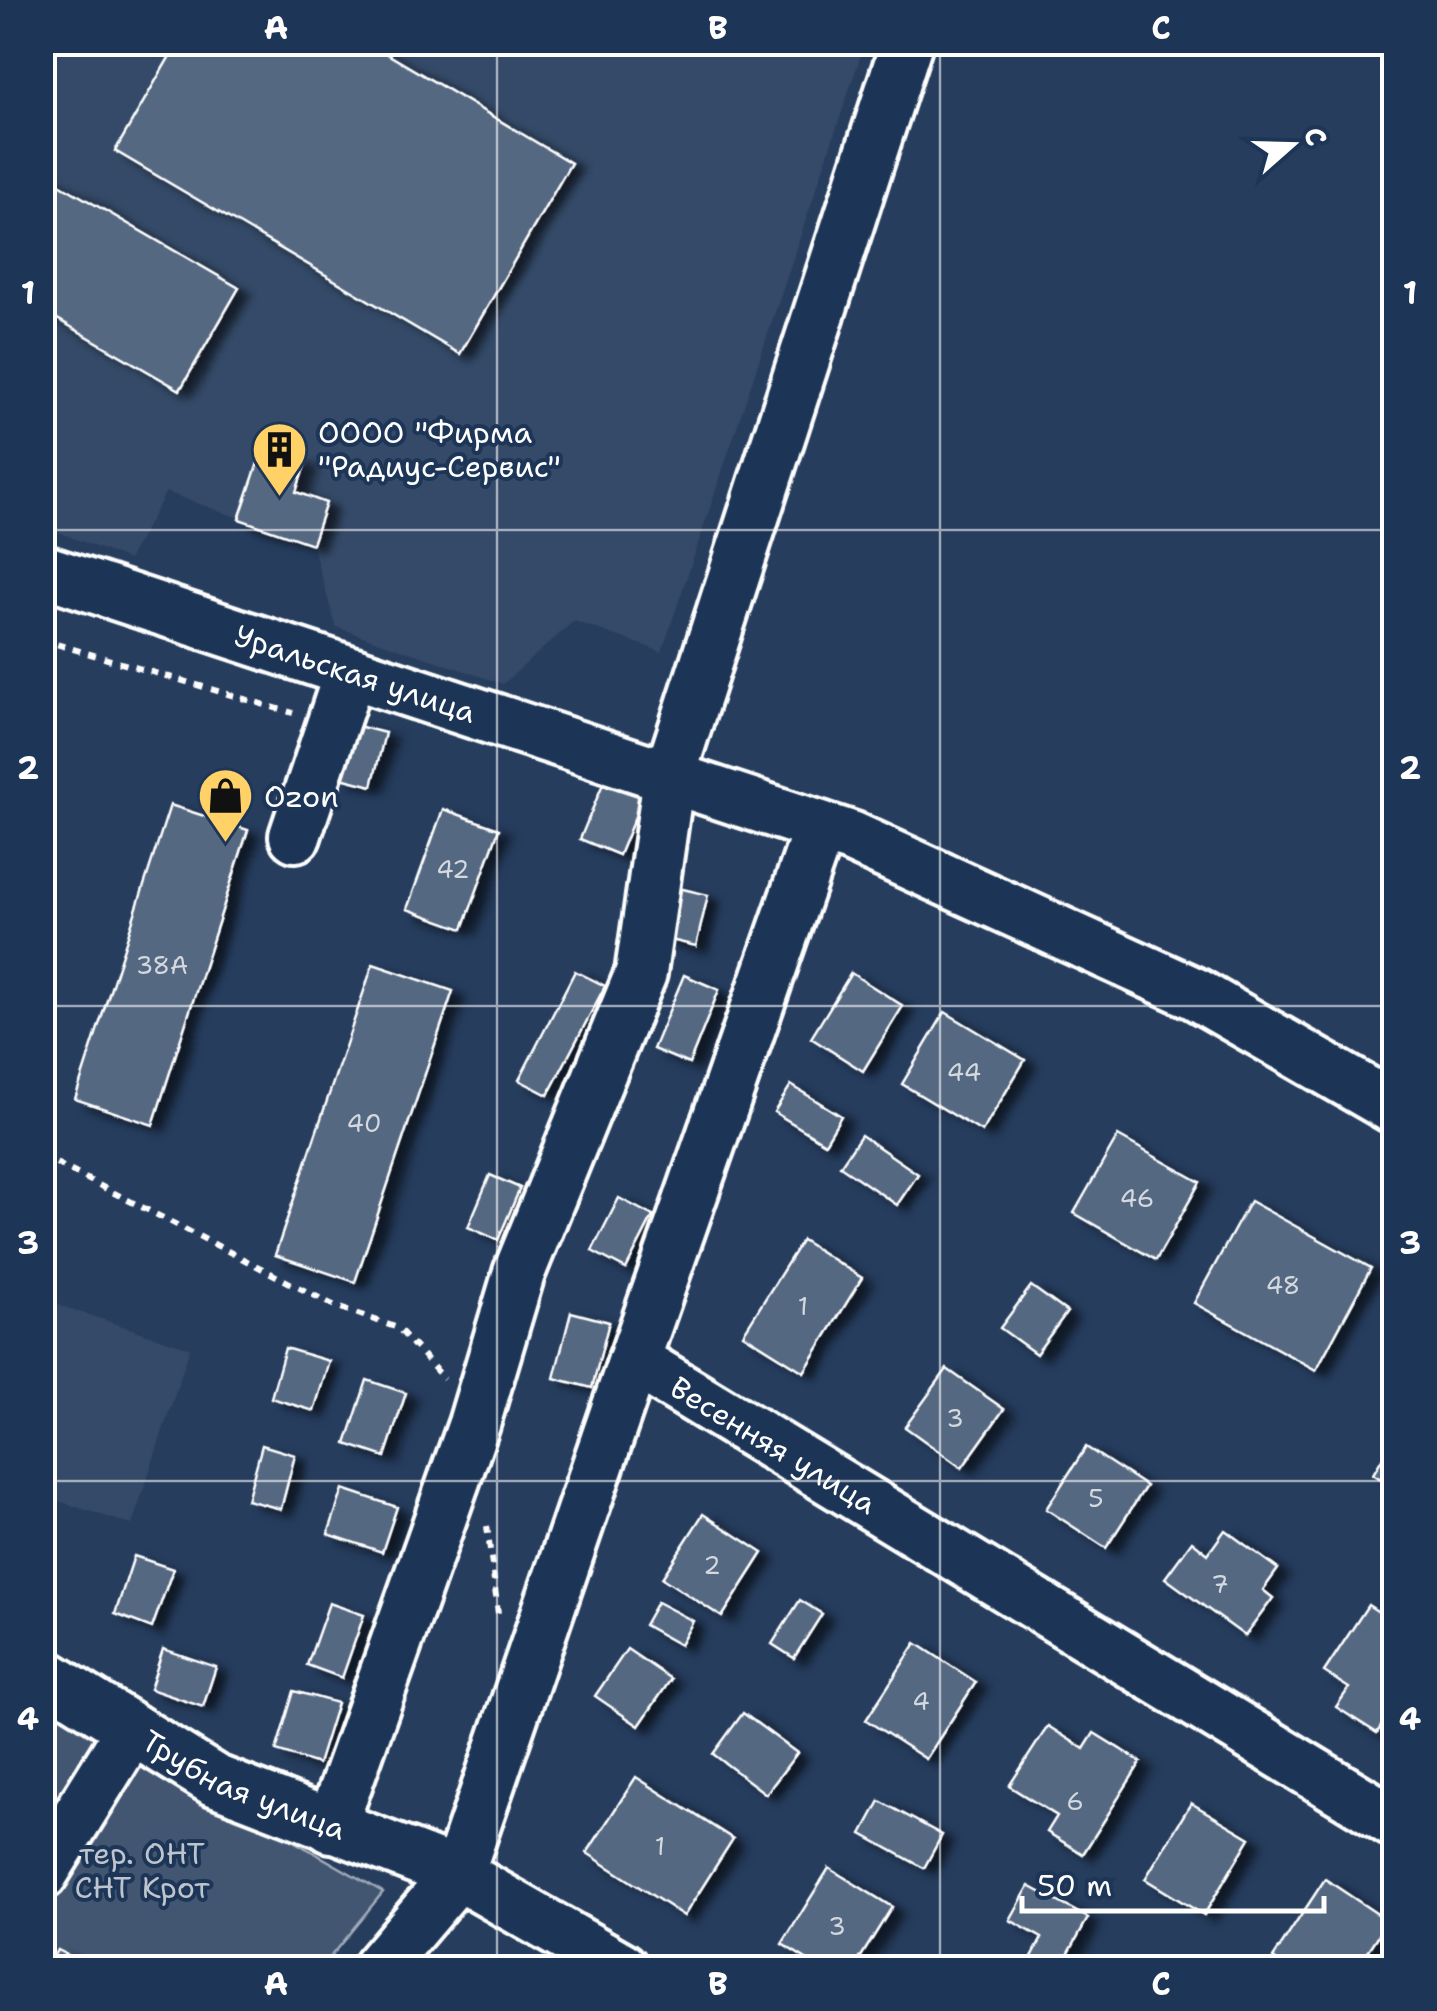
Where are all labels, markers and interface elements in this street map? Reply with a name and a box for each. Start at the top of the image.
text: A [264,6,288,49]
text: B [708,6,728,49]
text: C [1151,6,1171,49]
north arrow [1242,95,1342,195]
text: С [1295,122,1336,151]
text: 1 [21,271,35,314]
text: 1 [1403,271,1417,314]
place label: ОООО "Фирма "Радиус-Сервис" [318,412,561,487]
building icon: ОООО "Фирма "Радиус-Сервис" [249,419,309,498]
street label: Уральская улица [229,614,482,732]
text: 2 [17,746,39,789]
text: 2 [1399,746,1421,789]
shop icon: Ozon [195,766,255,845]
place label: Ozon [264,776,339,817]
house number: 42 [436,852,470,886]
house number: 38А [136,948,188,982]
house number: 44 [947,1055,981,1089]
house number: 40 [347,1106,381,1140]
house number: 46 [1120,1181,1154,1215]
text: 3 [17,1221,39,1264]
text: 3 [1399,1221,1421,1264]
house number: 48 [1266,1268,1300,1302]
house number: 1 [798,1289,808,1323]
street label: Весенняя улица [663,1366,885,1524]
house number: 3 [946,1401,964,1435]
house number: 5 [1088,1481,1104,1515]
house number: 2 [703,1548,721,1582]
house number: 7 [1211,1567,1229,1601]
house number: 4 [912,1684,930,1718]
text: 4 [17,1697,39,1740]
text: 4 [1399,1697,1421,1740]
street label: Трубная улица [134,1720,352,1850]
house number: 6 [1066,1784,1084,1818]
house number: 1 [655,1829,665,1863]
park label: тер. ОНТ СНТ Крот [74,1833,210,1908]
scale bar [1022,1851,1324,1913]
text: 50 m [1037,1865,1112,1906]
house number: 3 [828,1909,846,1943]
text: A [264,1962,288,2005]
text: B [708,1962,728,2005]
text: C [1151,1962,1171,2005]

